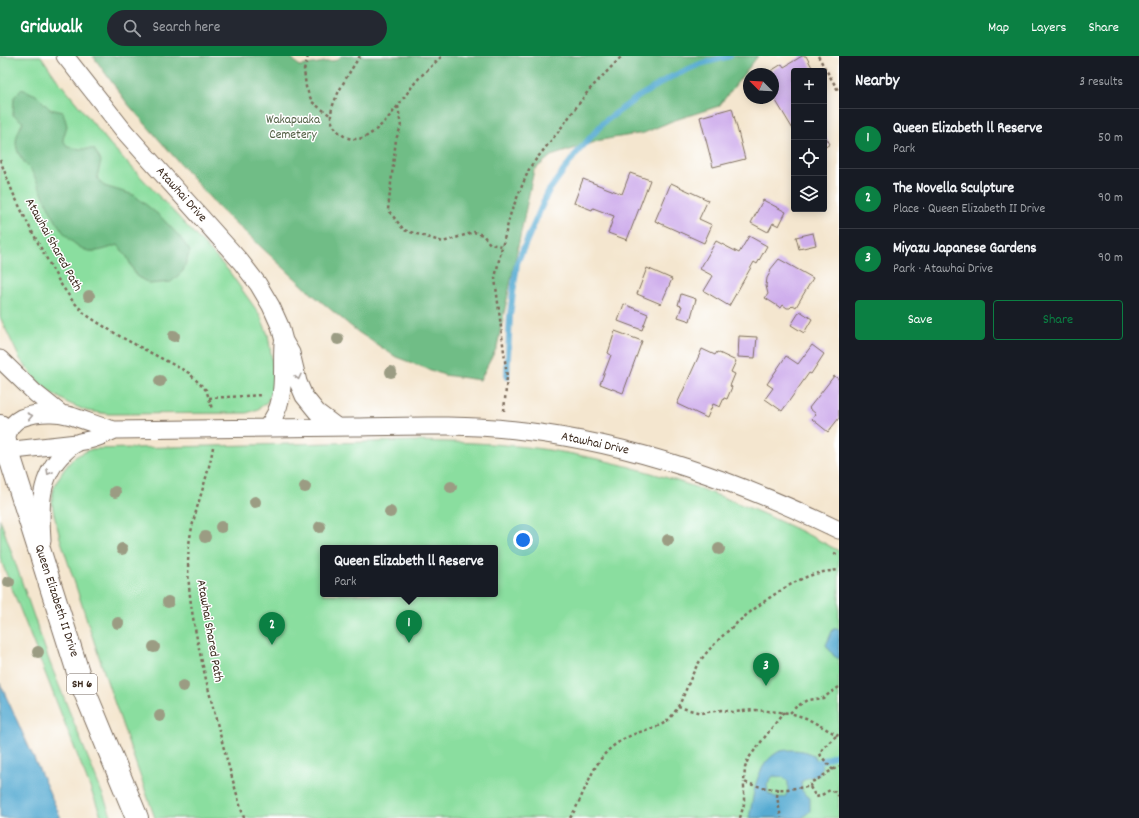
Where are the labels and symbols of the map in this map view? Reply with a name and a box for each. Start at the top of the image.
north arrow [743,68,779,104]
park label: Wakapuaka Cemetery [266,111,321,145]
street label: Atawhai Drive [151,163,211,227]
street label: Atawhai Shared Path [19,195,87,295]
one-way arrow [293,373,301,380]
one-way arrow [26,413,33,421]
street label: Atawhai Drive [559,428,631,461]
one-way arrow [47,468,54,475]
your location [513,530,533,550]
street label: Queen Elizabeth II Drive [29,542,83,660]
street label: Atawhai Shared Path [191,578,227,684]
pin: 1 [396,610,422,643]
pin: 2 [259,612,285,645]
pin: 3 [753,653,779,686]
road number: SH 6 [67,674,97,694]

